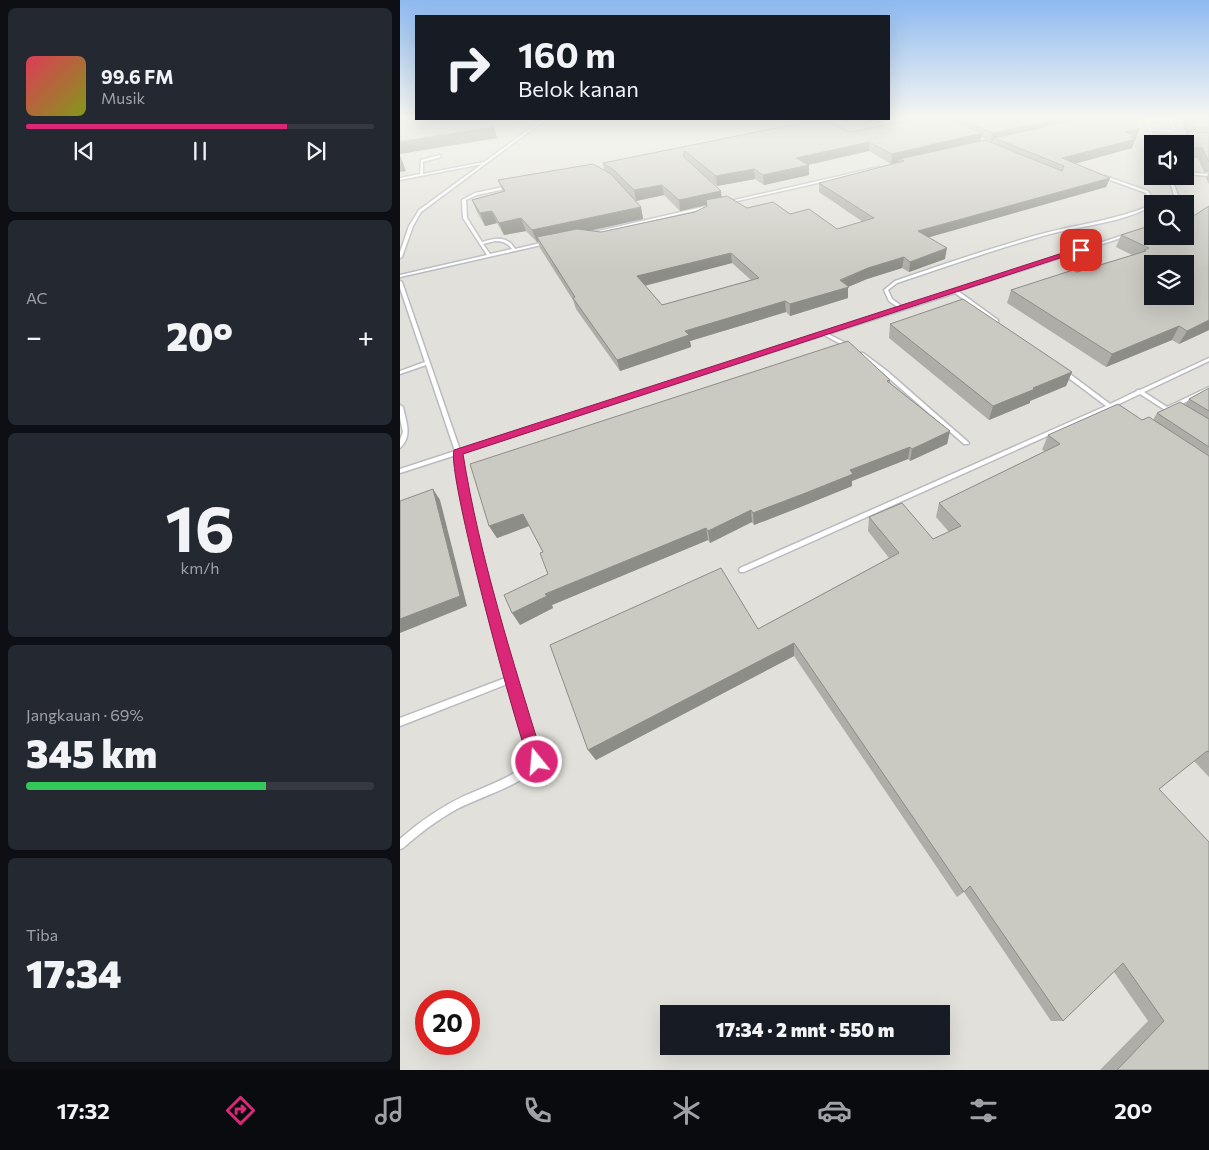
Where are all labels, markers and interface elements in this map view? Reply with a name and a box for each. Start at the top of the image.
text: 160 m [518,32,616,75]
icon: right [435,35,500,100]
text: 99.6 FM [101,65,174,88]
text: Belok kanan [518,75,639,102]
text: Musik [101,88,145,107]
map controls [1144,135,1194,305]
button: sound [1144,135,1194,185]
icon: previous [70,137,98,165]
icon: pause [186,137,214,165]
icon: next [302,137,330,165]
button: search [1144,195,1194,245]
pin [1060,229,1102,271]
icon: arrive [1067,236,1095,264]
button: layers [1144,255,1194,305]
text: AC [26,288,48,307]
text: 20° [166,312,233,359]
text: − [26,319,42,353]
text: + [358,319,374,353]
text: 16 [165,486,235,565]
text: km/h [181,558,219,577]
text: Jangkauan · 69% [26,705,144,724]
text: 345 km [26,729,157,776]
position arrow [510,735,562,787]
text: Tiba [26,925,58,944]
text: 17:34 [26,949,122,996]
speed limit sign: 20 [415,990,480,1055]
text: 17:34 · 2 mnt · 550 m [716,1018,894,1041]
icon: directions [223,1093,258,1128]
icon: music [372,1093,407,1128]
icon: phone [520,1093,555,1128]
icon: climate [669,1093,704,1128]
icon: car [817,1093,852,1128]
icon: filters [966,1093,1001,1128]
text: 17:32 [57,1097,110,1124]
text: 20° [1114,1097,1152,1124]

